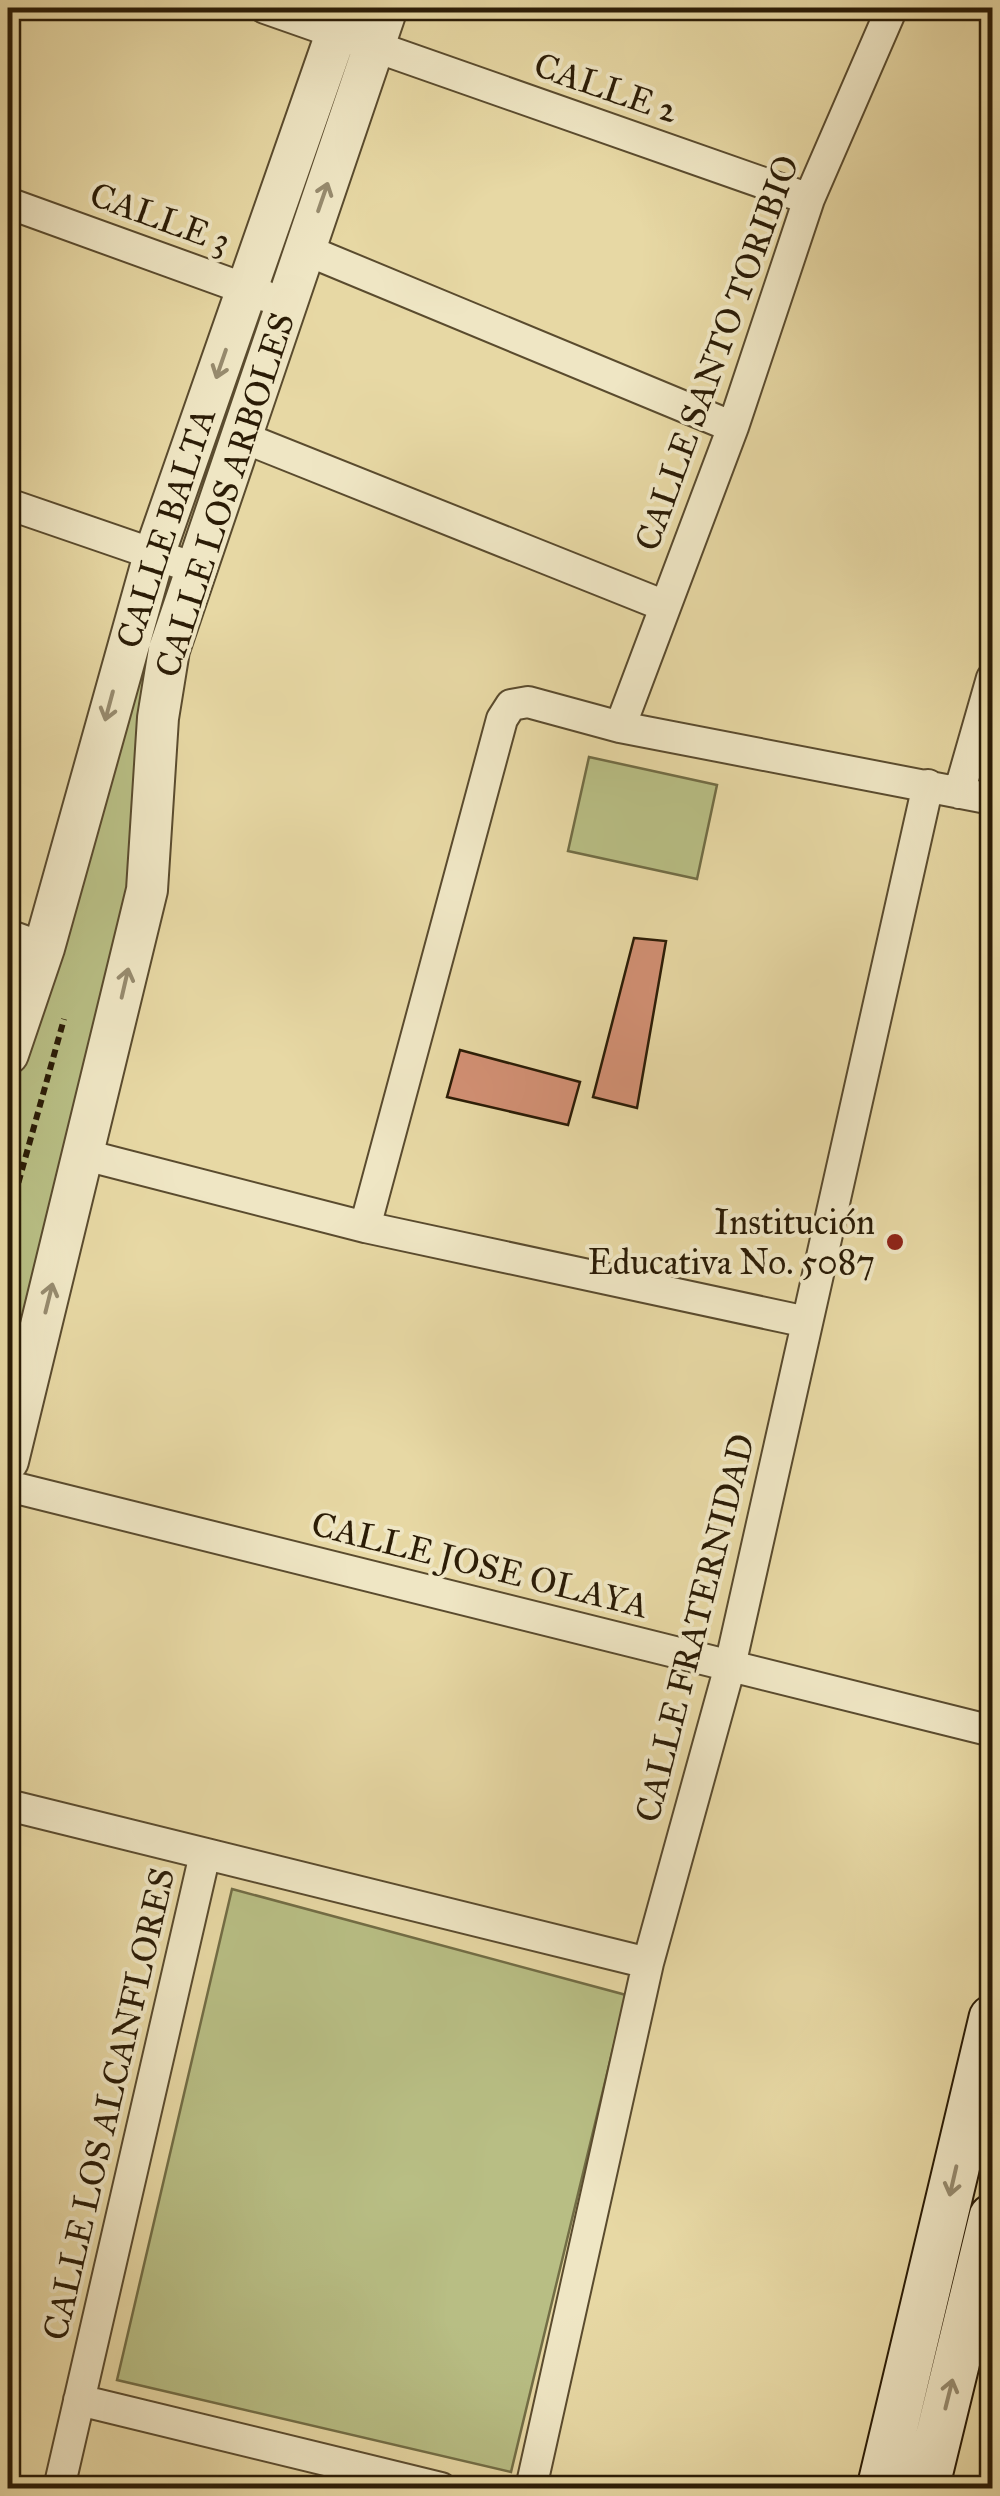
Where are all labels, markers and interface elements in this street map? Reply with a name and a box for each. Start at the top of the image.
street label: CALLE 2 [529,43,684,133]
street label: CALLE SANTO TORIBIO [625,150,809,556]
street label: CALLE 3 [84,173,236,263]
one-way arrow [316,181,334,213]
street label: CALLE LOS ARBOLES [146,307,304,683]
one-way arrow [210,348,228,380]
street label: CALLE BALTA [107,402,225,654]
one-way arrow [99,690,118,721]
one-way arrow [117,968,136,1000]
place label: Institución Educativa No. 5087 [588,1201,875,1284]
marker: Institución Educativa No. 5087 [884,1231,906,1253]
one-way arrow [40,1283,59,1314]
street label: CALLE FRATERNIDAD [626,1429,764,1827]
street label: CALLE JOSE OLAYA [307,1502,653,1628]
street label: CALLE LOS ALCANFLORES [34,1864,184,2344]
one-way arrow [943,2165,962,2196]
one-way arrow [941,2379,959,2411]

